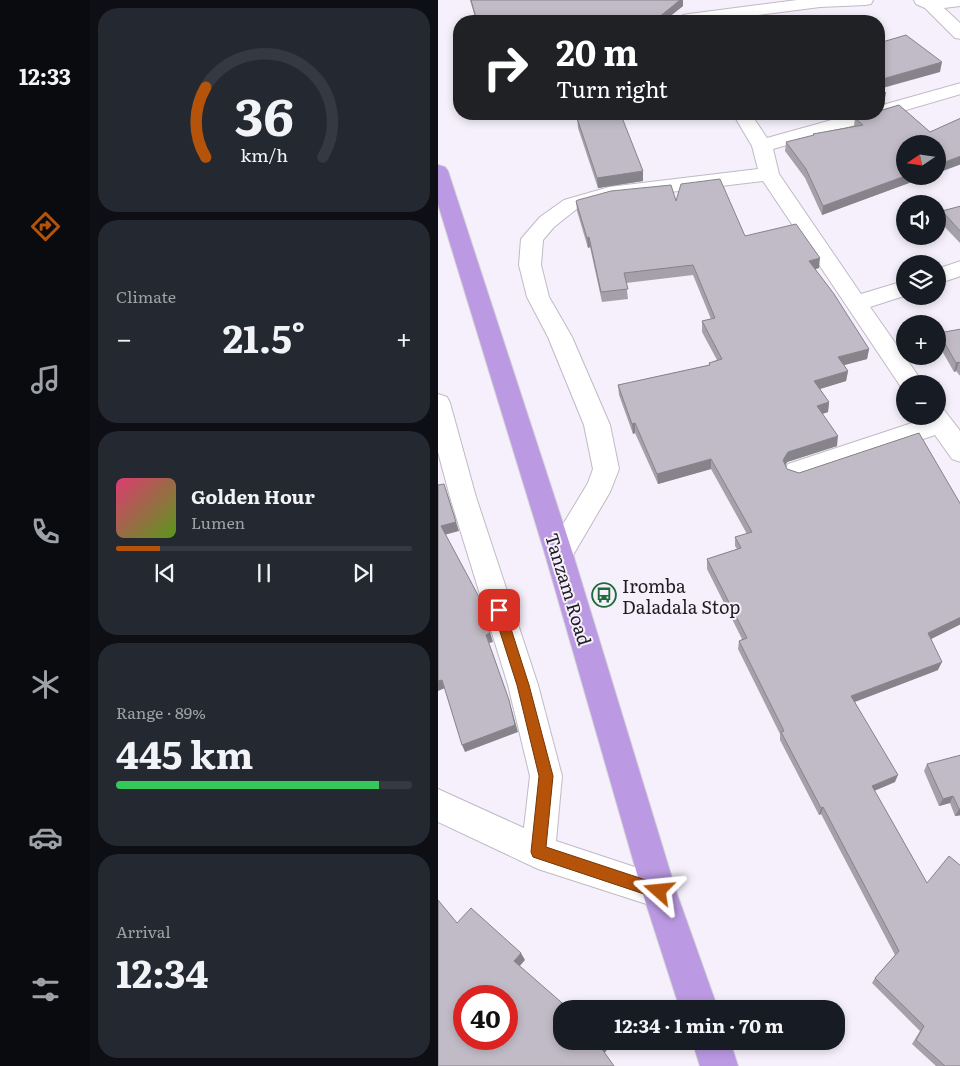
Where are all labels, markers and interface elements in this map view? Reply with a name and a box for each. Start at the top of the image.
text: 20 m [556,25,638,77]
icon: right [473,35,538,100]
text: 12:33 [19,59,71,92]
text: Turn right [556,72,668,105]
text: 36 [234,75,294,152]
north arrow [896,135,946,185]
map controls [896,135,946,425]
text: km/h [240,141,288,168]
button: sound [896,195,946,245]
icon: directions [28,209,63,244]
button: layers [896,255,946,305]
text: Climate [116,284,176,308]
text: 21.5° [223,308,305,365]
button: + [896,315,946,365]
text: − [116,316,132,358]
text: + [396,316,412,358]
icon: music [28,362,63,397]
button: − [896,375,946,425]
text: Golden Hour [191,482,315,510]
text: Lumen [191,510,245,534]
icon: phone [28,514,63,549]
street label: Tanzam Road [539,529,599,649]
icon: previous [151,559,179,587]
icon: pause [250,559,278,587]
icon: next [349,559,377,587]
place label: Iromba Daladala Stop [622,572,740,620]
bus stop icon: Iromba Daladala Stop [591,582,617,608]
pin [478,589,520,631]
icon: arrive [485,596,513,624]
icon: climate [28,667,63,702]
text: Range · 89% [116,700,206,724]
text: 445 km [116,724,253,781]
icon: car [28,820,63,855]
position arrow [632,864,684,916]
text: Arrival [116,919,171,943]
text: 12:34 [116,943,208,1000]
icon: filters [28,972,63,1007]
speed limit sign: 40 [453,985,518,1050]
text: 12:34 · 1 min · 70 m [614,1011,784,1039]

